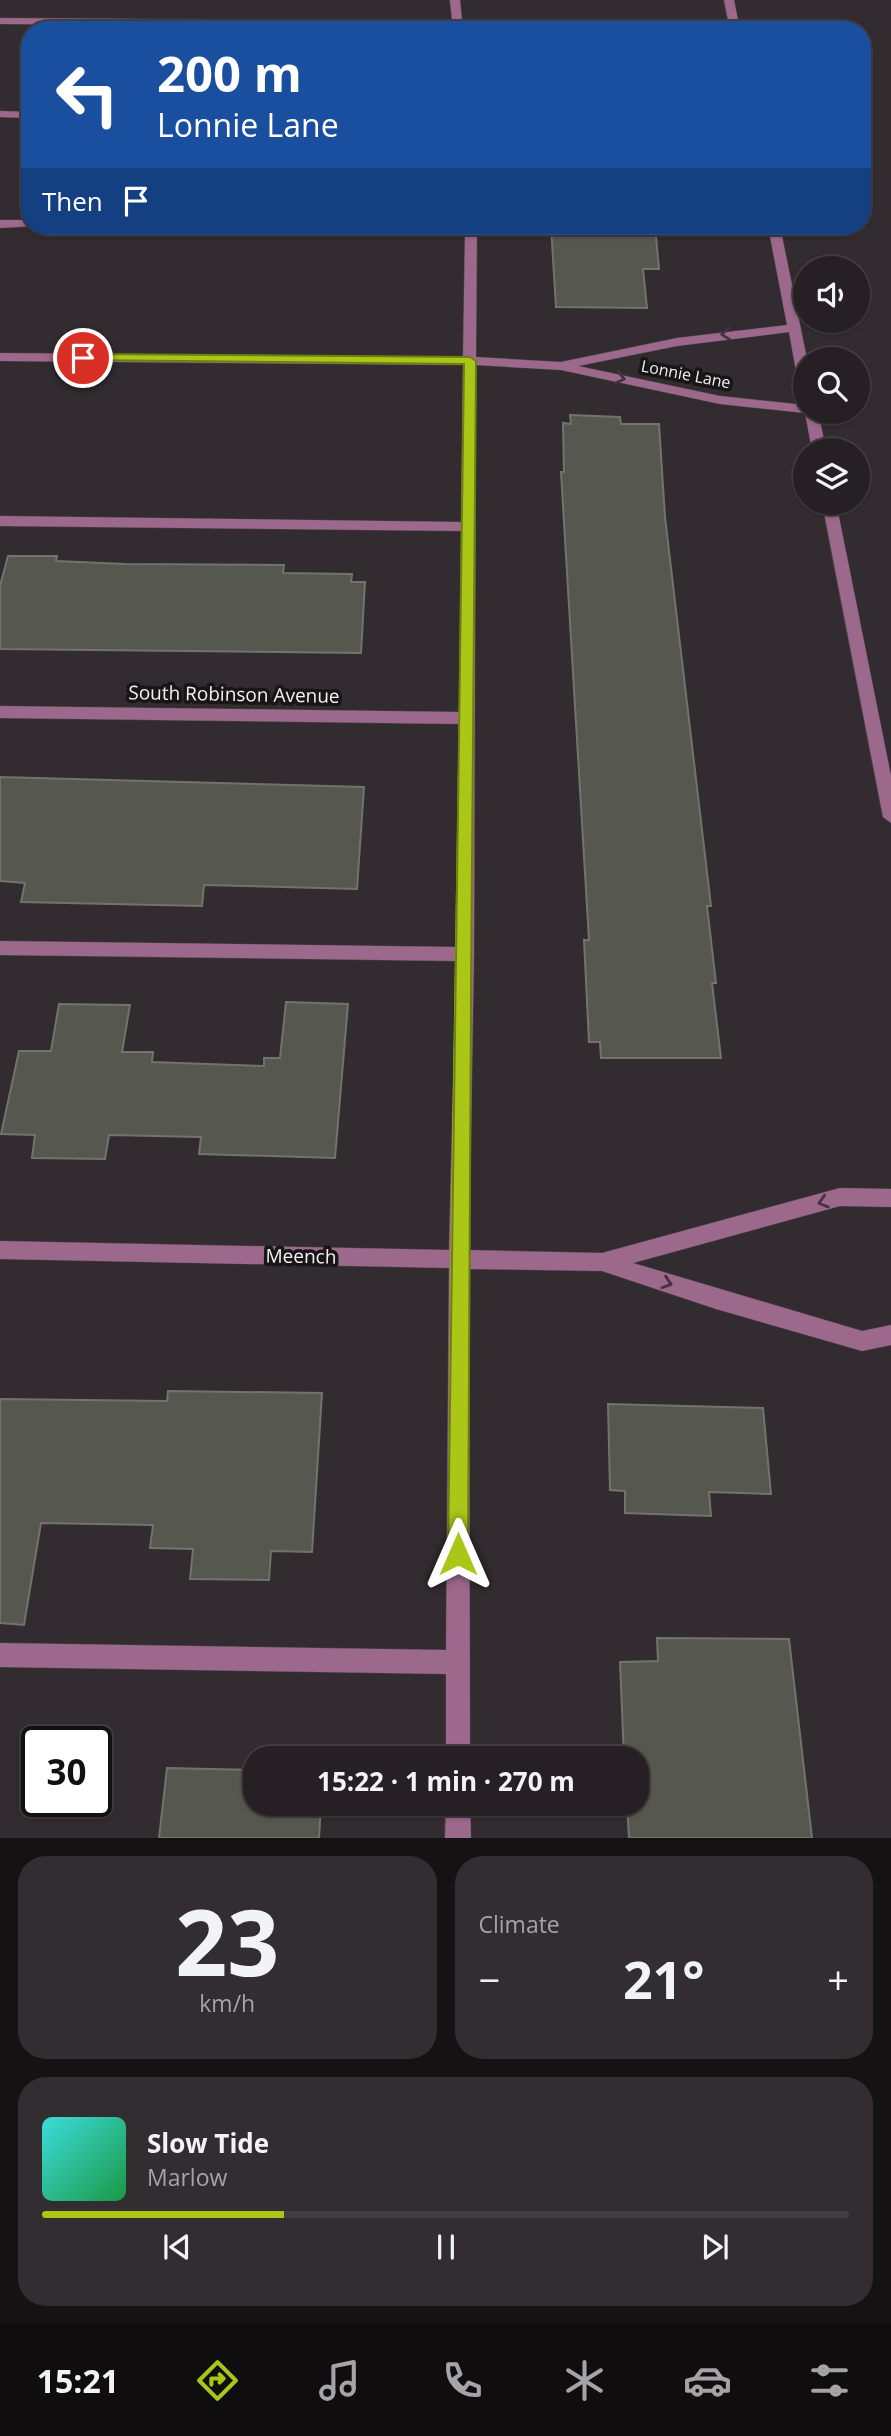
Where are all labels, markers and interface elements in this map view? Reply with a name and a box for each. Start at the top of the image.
text: 200 m [157,40,302,106]
icon: left [42,49,133,140]
text: Lonnie Lane [157,103,339,146]
icon: arrive [117,182,155,220]
text: Then [42,183,103,219]
map controls [793,256,870,515]
button: sound [793,256,870,333]
one-way arrow [720,327,732,342]
pin [53,328,113,388]
icon: arrive [64,339,102,377]
button: search [793,347,870,424]
street label: Lonnie Lane [639,355,733,393]
one-way arrow [614,370,626,385]
button: layers [793,438,870,515]
street label: South Robinson Avenue [128,679,340,709]
one-way arrow [818,1193,830,1208]
street label: Meench [265,1242,337,1270]
one-way arrow [661,1275,673,1289]
position arrow [421,1517,495,1591]
speed limit sign: 30 [21,1726,112,1817]
text: 15:22 · 1 min · 270 m [317,1763,575,1799]
text: 23 [175,1879,279,2003]
text: Climate [479,1908,560,1940]
text: 21° [623,1943,705,2014]
text: − [479,1953,500,2005]
text: + [827,1953,849,2005]
text: km/h [199,1987,255,2019]
text: Slow Tide [147,2125,269,2161]
text: Marlow [147,2161,227,2193]
icon: previous [158,2228,196,2266]
icon: pause [427,2228,465,2266]
icon: next [696,2228,734,2266]
icon: directions [193,2356,242,2405]
icon: music [315,2356,364,2405]
icon: phone [438,2356,487,2405]
icon: climate [560,2356,609,2405]
icon: car [683,2356,732,2405]
icon: filters [805,2356,854,2405]
text: 15:21 [37,2359,119,2402]

